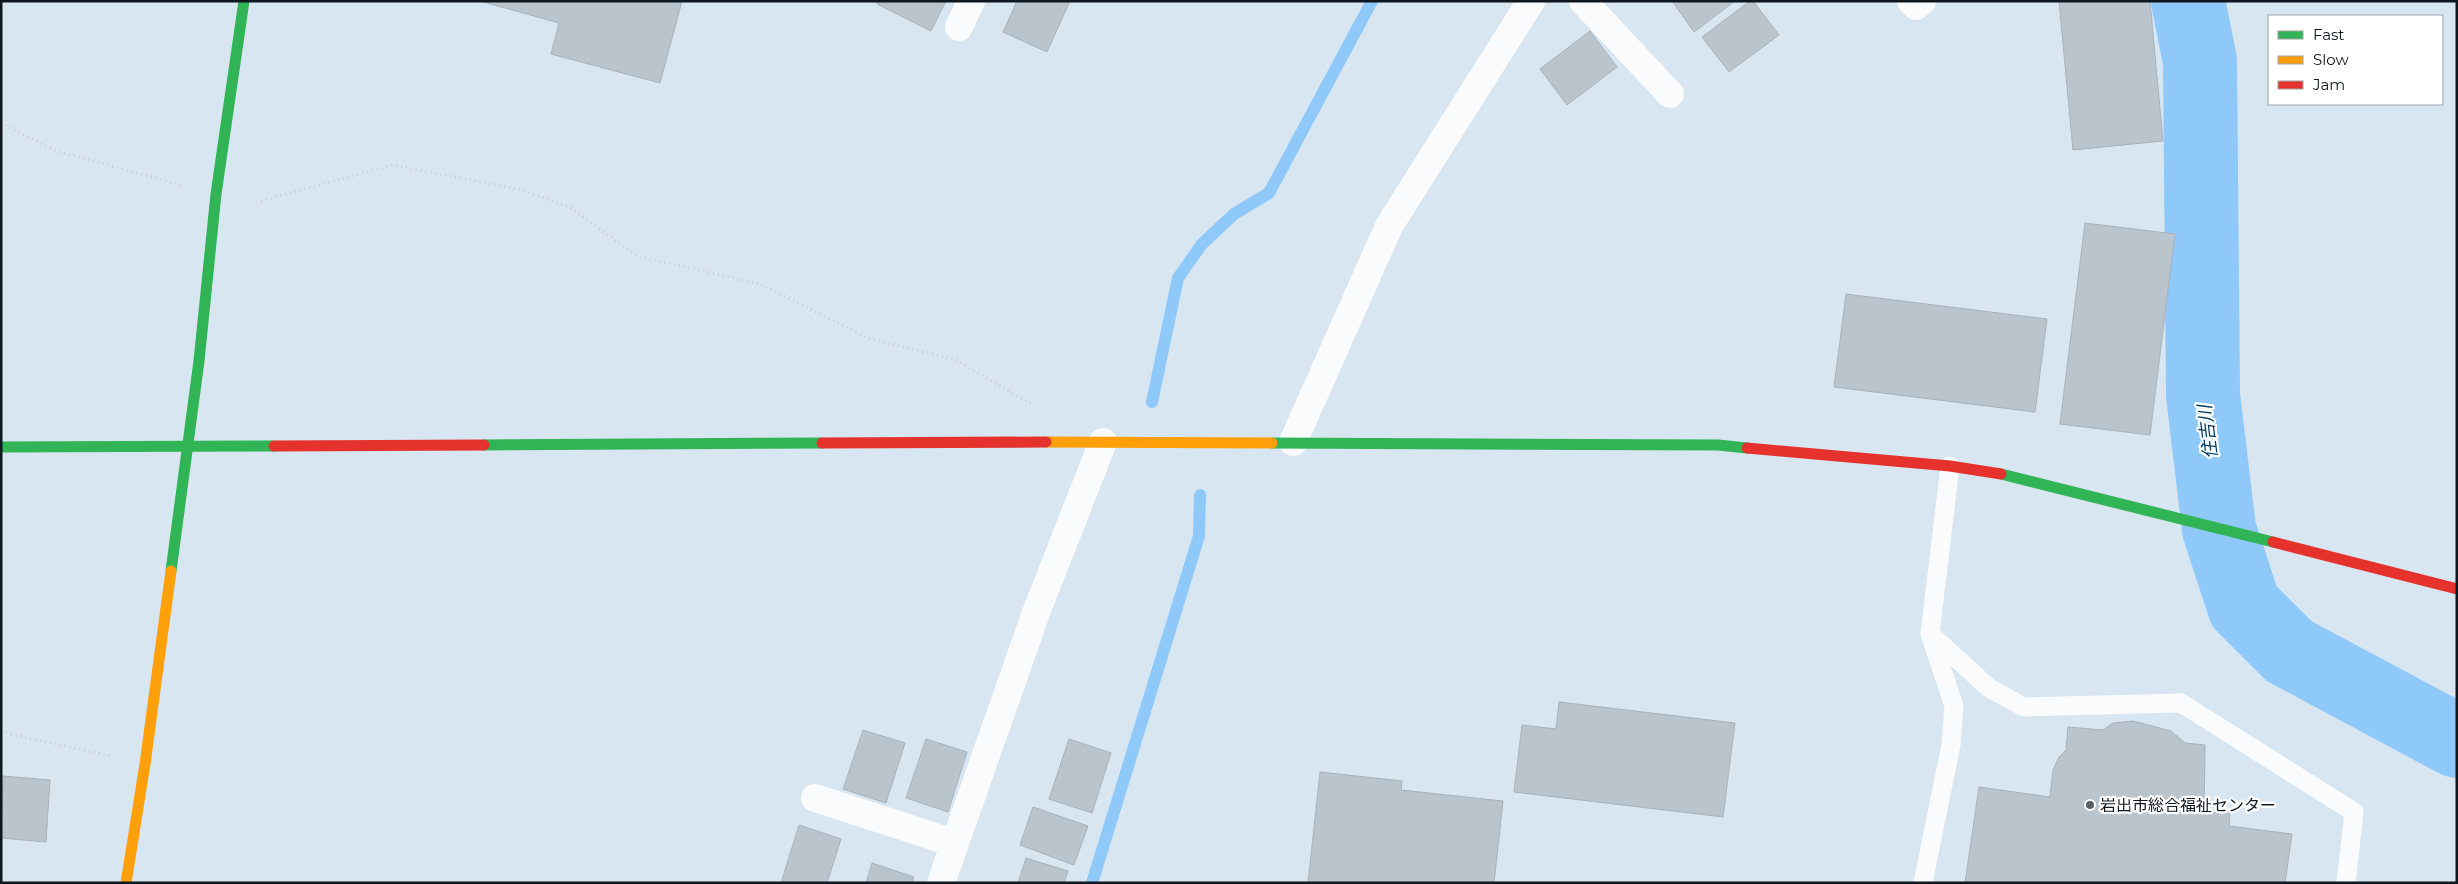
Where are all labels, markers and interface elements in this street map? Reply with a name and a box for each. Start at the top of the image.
legend [2268,15,2443,105]
text: Fast [2313,25,2344,44]
text: Slow [2313,50,2349,69]
text: Jam [2312,75,2345,94]
water label: 住吉川 [2194,402,2222,460]
place label: 岩出市総合福祉センター [2100,796,2276,815]
marker: 岩出市総合福祉センター [2084,799,2096,811]

